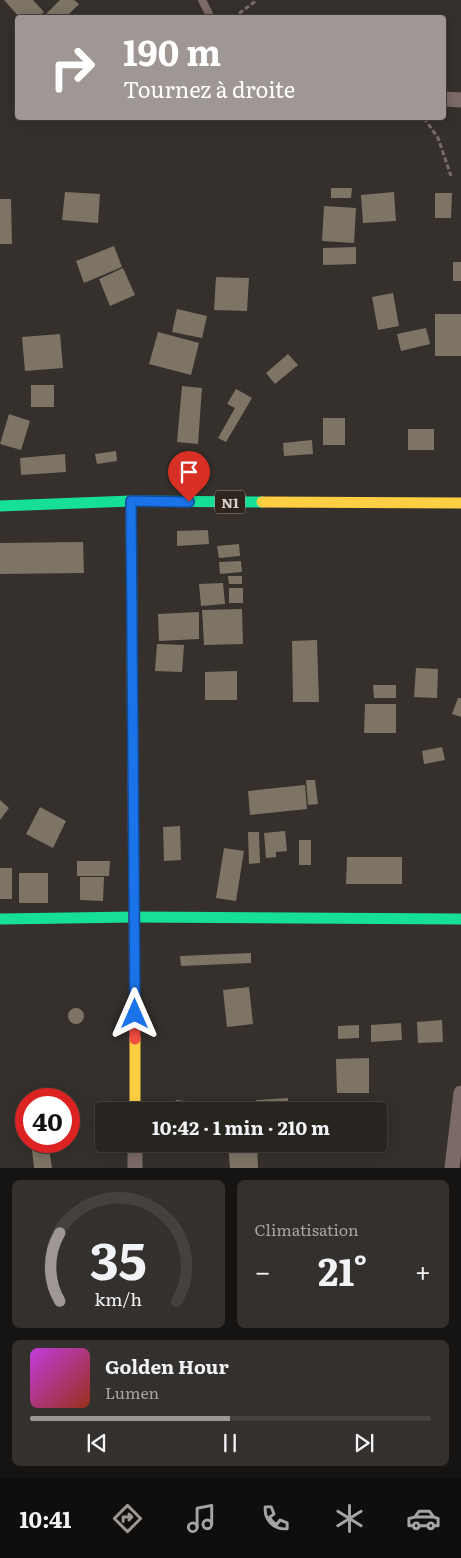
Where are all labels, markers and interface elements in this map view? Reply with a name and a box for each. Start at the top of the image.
text: 190 m [123,25,221,77]
icon: right [40,35,105,100]
text: Tournez à droite [123,72,295,105]
pin [168,451,210,502]
icon: arrive [175,458,203,486]
road number: N1 [215,491,245,514]
position arrow [108,987,160,1039]
speed limit sign: 40 [15,1088,80,1153]
text: 10:42 · 1 min · 210 m [152,1113,330,1141]
text: Climatisation [255,1217,359,1241]
text: 35 [90,1219,147,1296]
text: 21° [318,1241,368,1298]
text: − [255,1249,271,1291]
text: + [415,1249,431,1291]
text: km/h [94,1285,142,1312]
text: Golden Hour [105,1352,229,1380]
text: Lumen [105,1380,159,1404]
icon: previous [83,1429,111,1457]
icon: pause [216,1429,244,1457]
icon: next [350,1429,378,1457]
icon: directions [110,1501,145,1536]
icon: music [184,1501,219,1536]
icon: phone [258,1501,293,1536]
icon: climate [332,1501,367,1536]
icon: car [406,1501,441,1536]
text: 10:41 [20,1502,71,1535]

